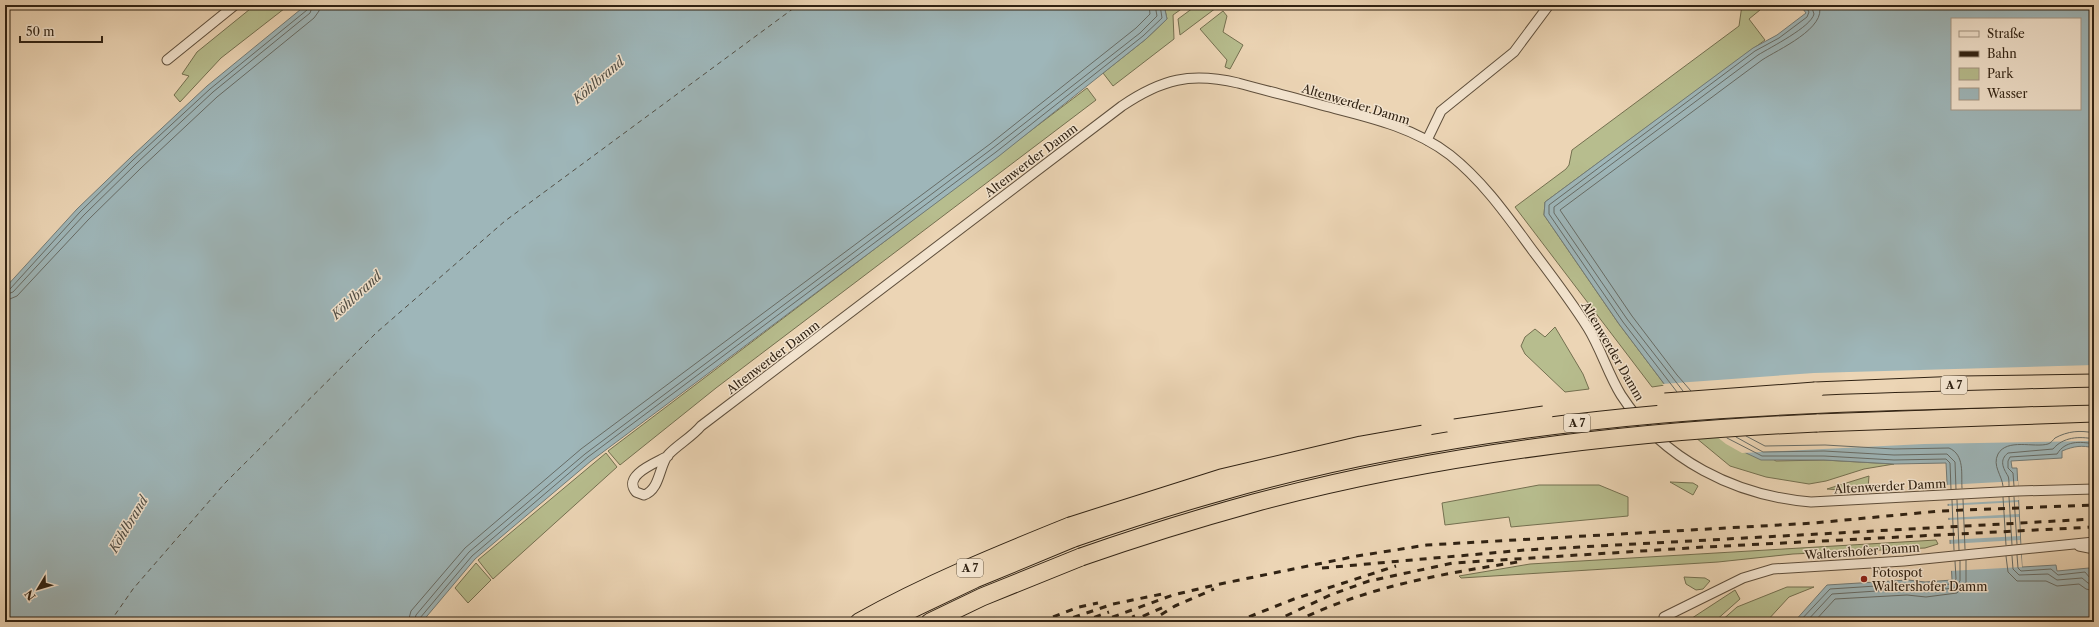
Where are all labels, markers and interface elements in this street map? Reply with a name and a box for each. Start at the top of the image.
scale bar [20,18,102,44]
legend [1951,18,2081,110]
text: 50 m [26,24,55,39]
text: Straße [1987,26,2025,41]
text: Bahn [1987,46,2017,61]
water label: Köhlbrand [568,53,628,107]
text: Park [1987,66,2014,81]
street label: Altenwerder Damm [1299,80,1412,128]
text: Wasser [1986,86,2028,101]
street label: Altenwerder Damm [981,120,1080,200]
water label: Köhlbrand [327,267,385,323]
street label: Altenwerder Damm [1578,298,1648,403]
street label: Altenwerder Damm [723,317,822,397]
road number: A 7 [1941,376,1967,394]
road number: A 7 [1564,414,1590,432]
street label: Altenwerder Damm [1833,476,1946,496]
water label: Köhlbrand [104,492,152,556]
street label: Waltershofer Damm [1803,539,1920,563]
road number: A 7 [957,559,983,577]
place label: Fotospot Waltershofer Damm [1871,565,1987,594]
north arrow [18,569,58,609]
marker: Fotospot Waltershofer Damm [1859,574,1869,584]
text: N [21,587,39,603]

